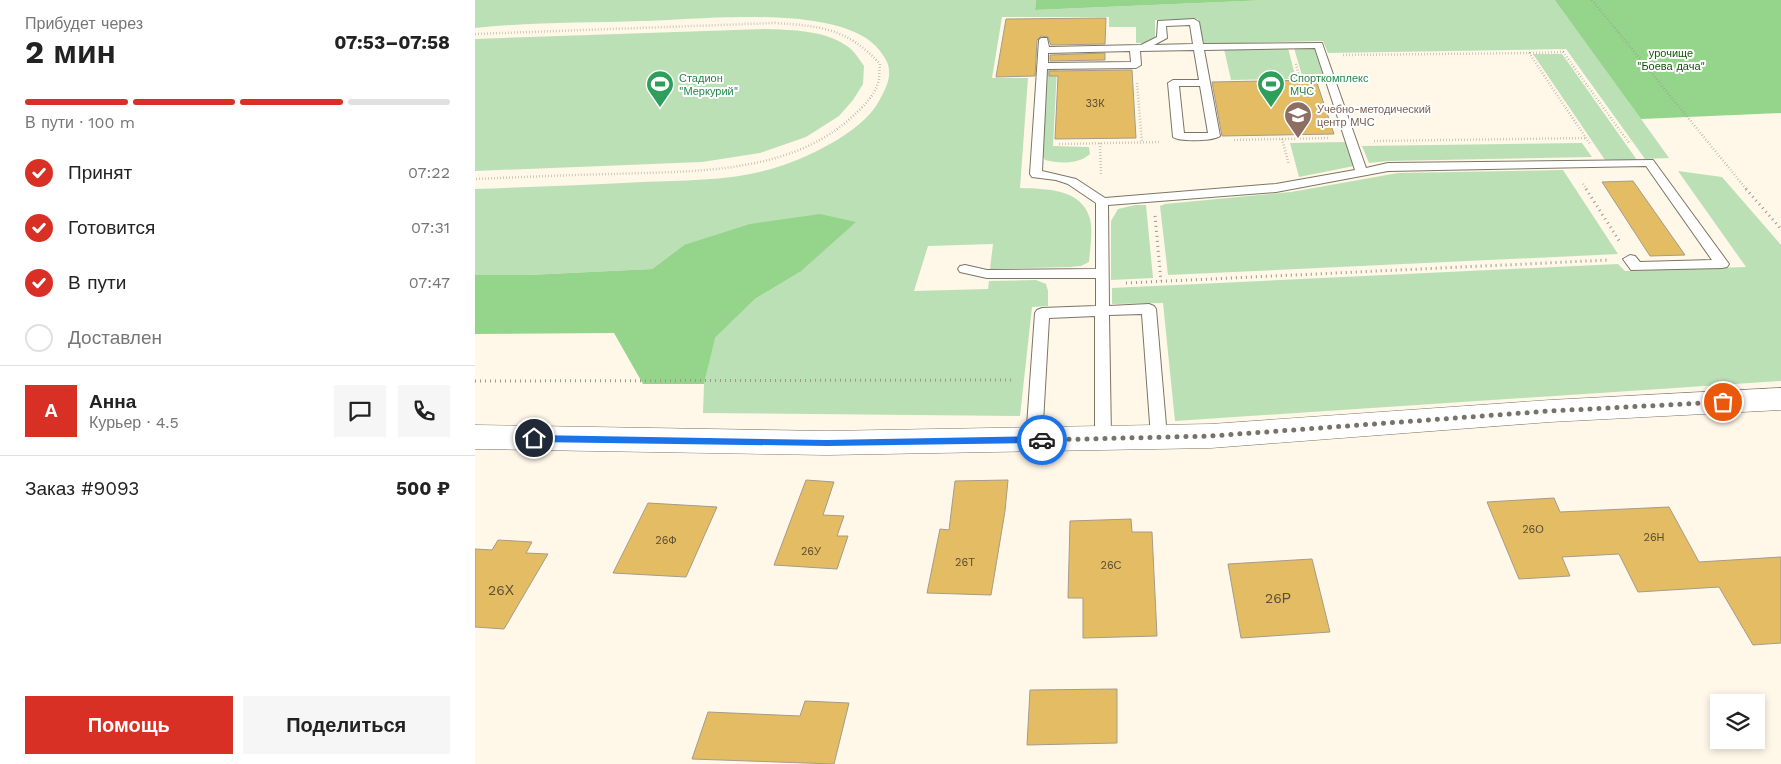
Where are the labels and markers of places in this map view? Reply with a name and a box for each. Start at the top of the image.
sports icon: Стадион "Меркурий" [645,69,675,108]
sports icon: Спорткомплекс МЧС [1256,69,1286,108]
place label: Стадион "Меркурий" [679,72,738,98]
place label: Спорткомплекс МЧС [1290,72,1369,98]
school or university icon: Учебно-методический центр МЧС [1283,100,1313,139]
place label: Учебно-методический центр МЧС [1317,103,1431,129]
pin [1702,381,1744,423]
pin [513,417,555,459]

